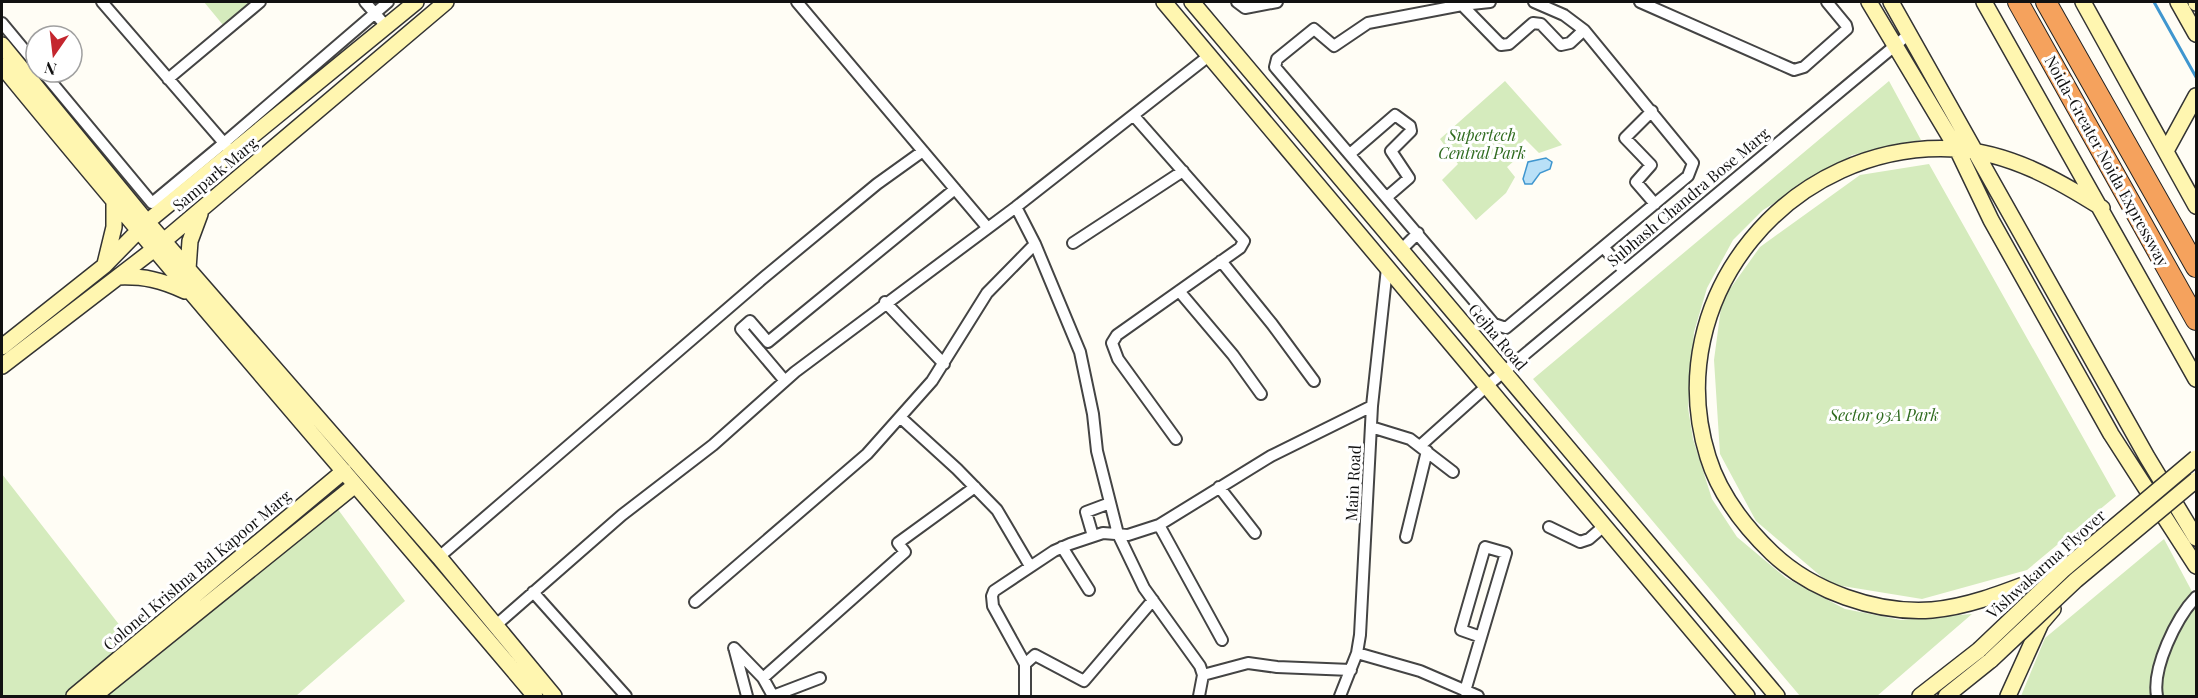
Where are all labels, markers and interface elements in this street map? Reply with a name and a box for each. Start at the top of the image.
north arrow [24,24,84,84]
street label: Noida-Greater Noida Expressway [2040,51,2174,270]
text: N [42,57,58,81]
street label: Subhash Chandra Bose Marg [1602,122,1774,271]
park label: Supertech Central Park [1438,124,1526,163]
street label: Sampark Marg [168,132,262,215]
street label: Gejha Road [1464,299,1533,375]
park label: Sector 93A Park [1828,404,1939,425]
street label: Main Road [1340,444,1365,522]
street label: Colonel Krishna Bal Kapoor Marg [98,484,295,655]
street label: Vishwakarma Flyover [1981,504,2110,624]

